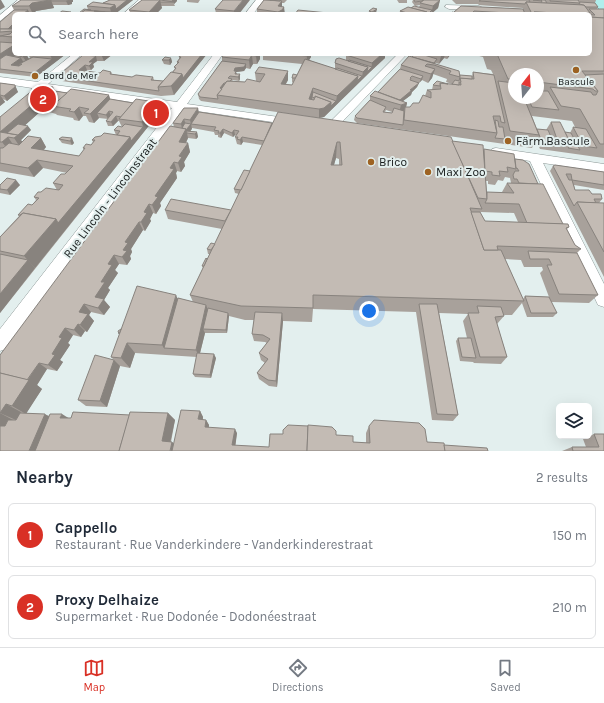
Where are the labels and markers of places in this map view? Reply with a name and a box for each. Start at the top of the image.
marker: Bascule [571,65,581,75]
place label: Bord de Mer [43,70,98,82]
marker: Bord de Mer [30,71,40,81]
place label: Bascule [558,76,594,88]
pin: 2 [30,84,56,114]
pin: 1 [143,98,169,128]
place label: Färm.Bascule [516,134,590,148]
marker: Färm.Bascule [503,136,513,146]
place label: Brico [379,155,407,169]
marker: Brico [366,157,376,167]
place label: Maxi Zoo [436,165,486,179]
marker: Maxi Zoo [423,167,433,177]

